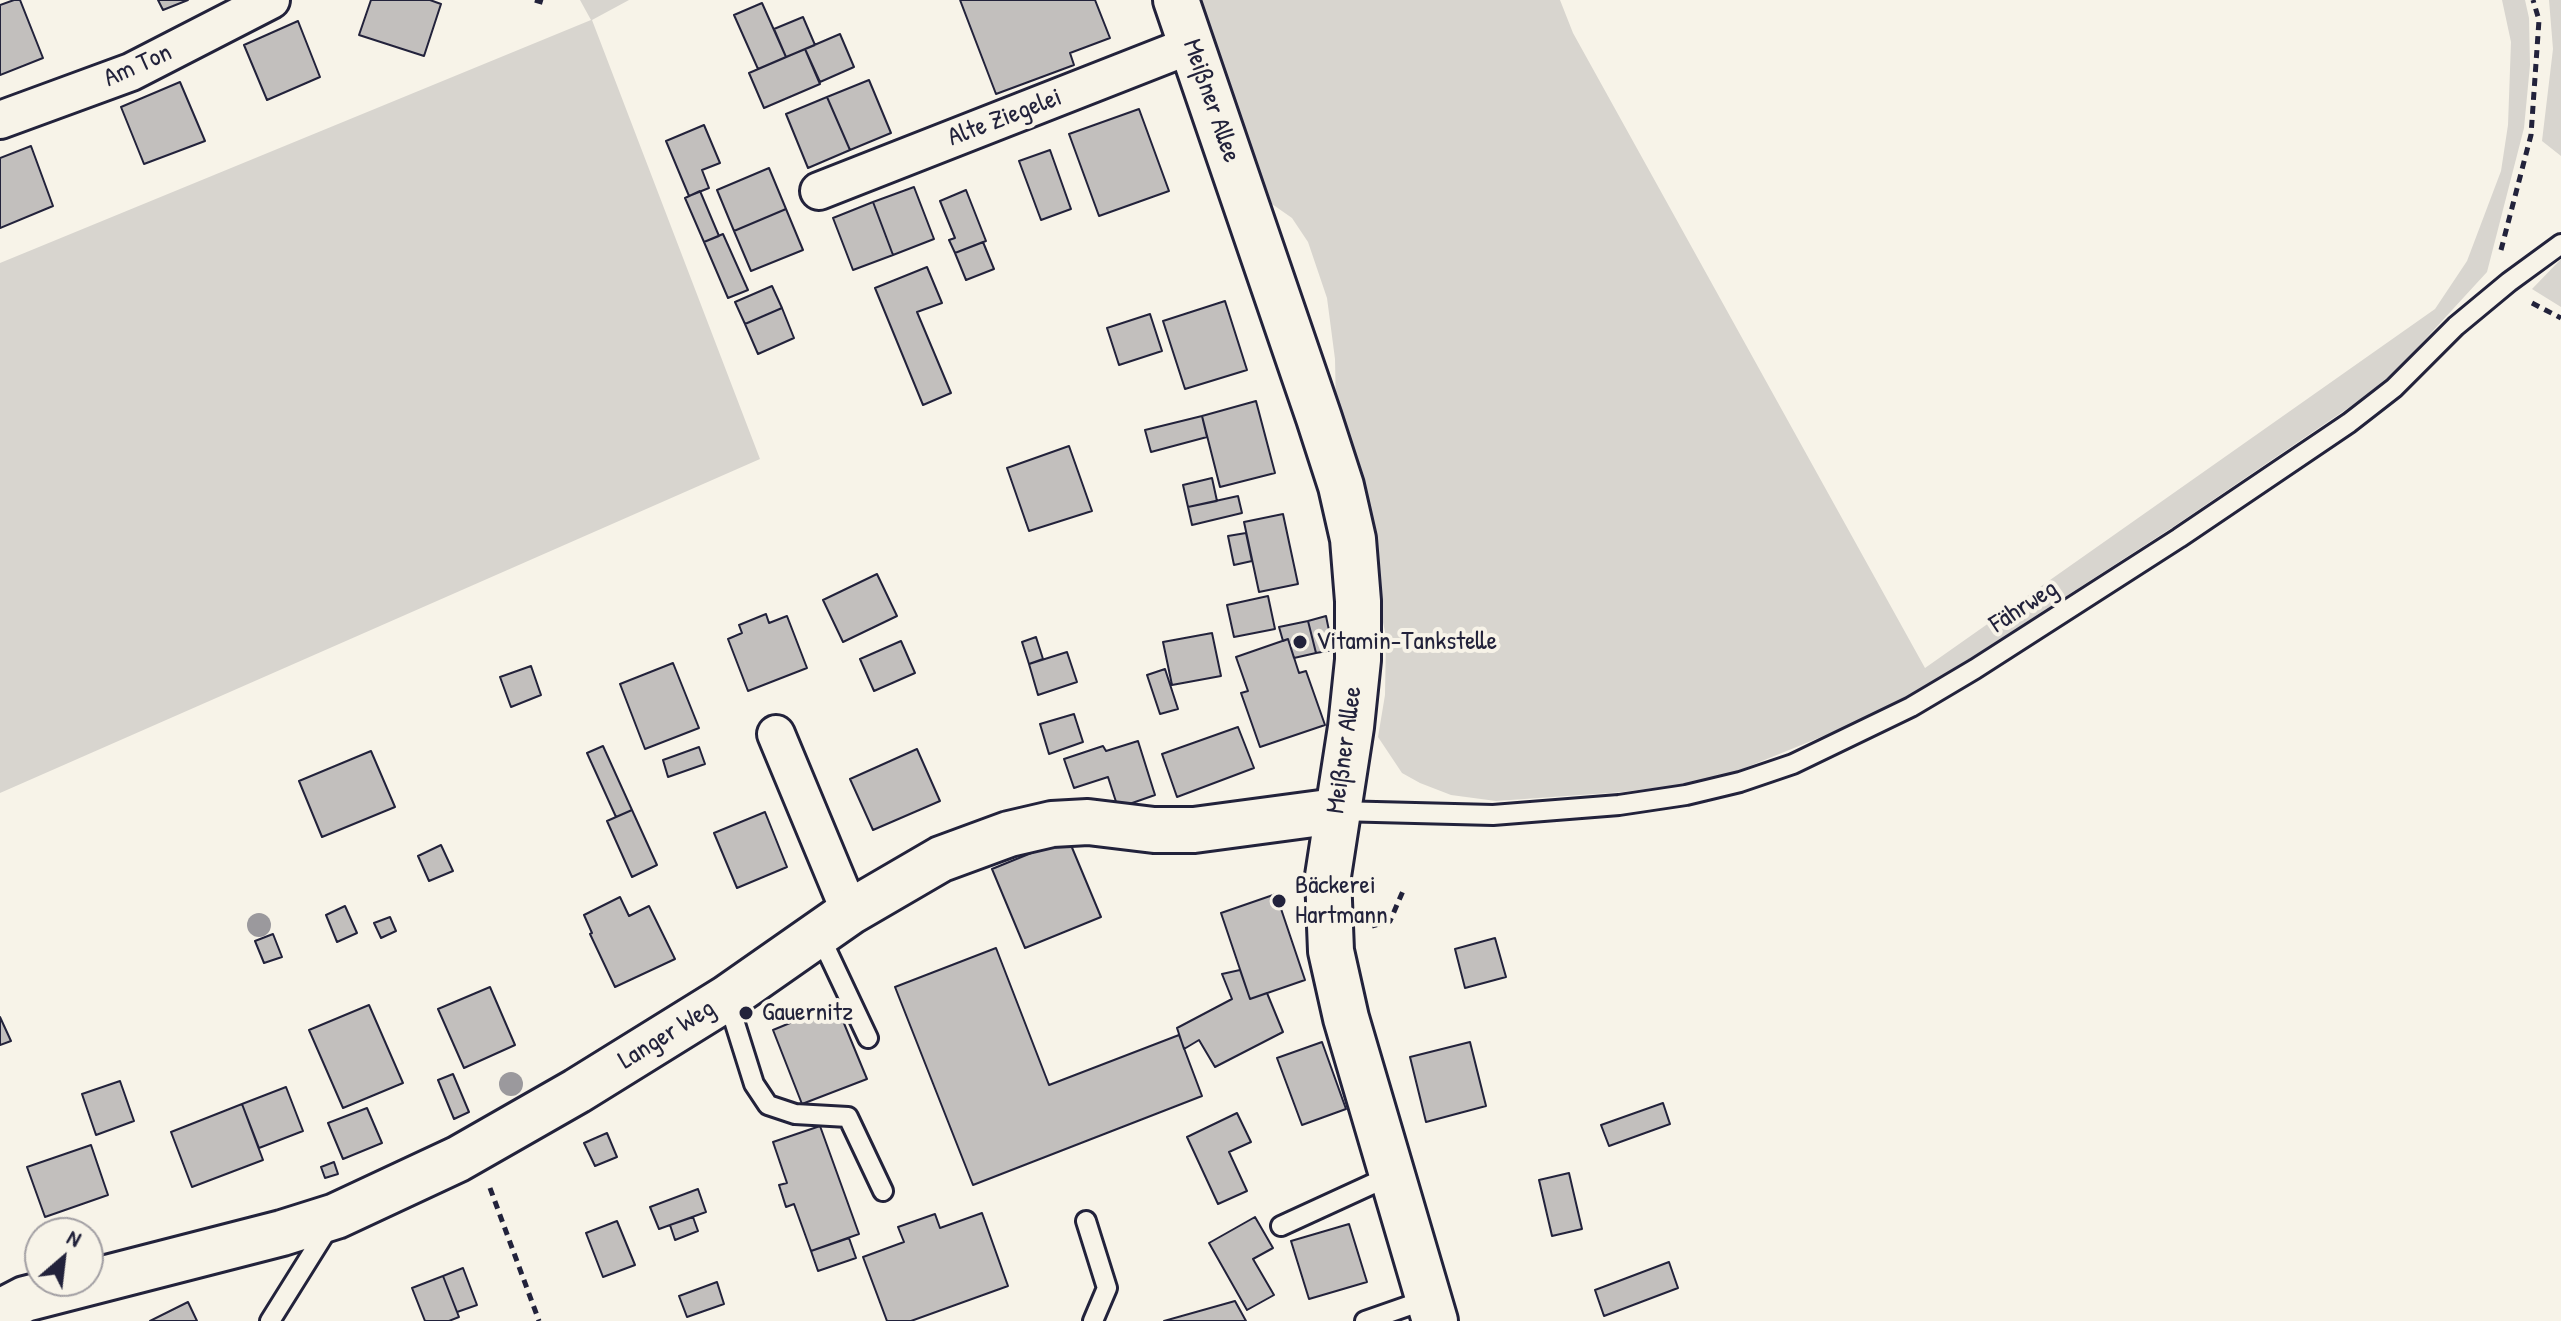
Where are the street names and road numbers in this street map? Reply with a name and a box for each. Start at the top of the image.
street label: Meißner Allee [1175,35,1247,167]
street label: Am Ton [99,37,177,95]
street label: Alte Ziegelei [944,82,1066,154]
street label: Fährweg [1984,574,2064,640]
street label: Meißner Allee [1321,684,1369,816]
street label: Langer Weg [613,993,721,1077]

